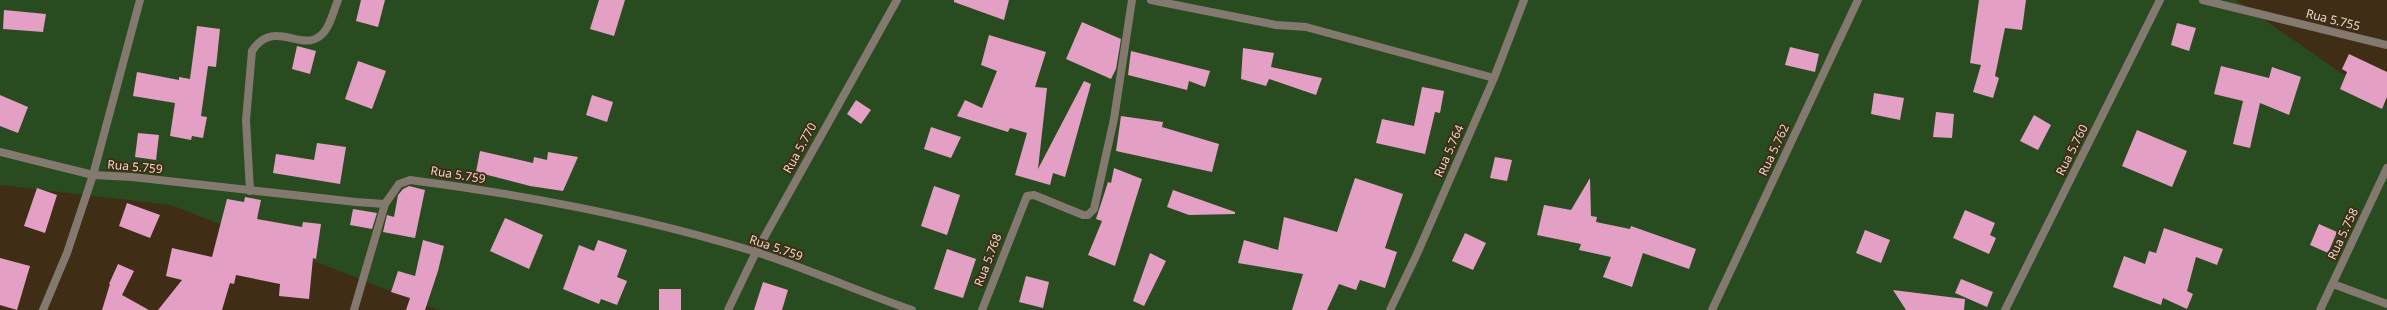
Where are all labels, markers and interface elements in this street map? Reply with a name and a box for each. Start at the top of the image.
street label: Rua 5.755 [2304,5,2362,34]
street label: Rua 5.770 [779,119,820,176]
street label: Rua 5.762 [1754,121,1793,178]
street label: Rua 5.760 [2051,121,2092,178]
street label: Rua 5.764 [1430,122,1468,180]
street label: Rua 5.759 [107,156,164,177]
street label: Rua 5.759 [429,162,487,187]
street label: Rua 5.758 [2323,205,2362,262]
street label: Rua 5.759 [747,230,805,265]
street label: Rua 5.768 [970,231,1005,289]

